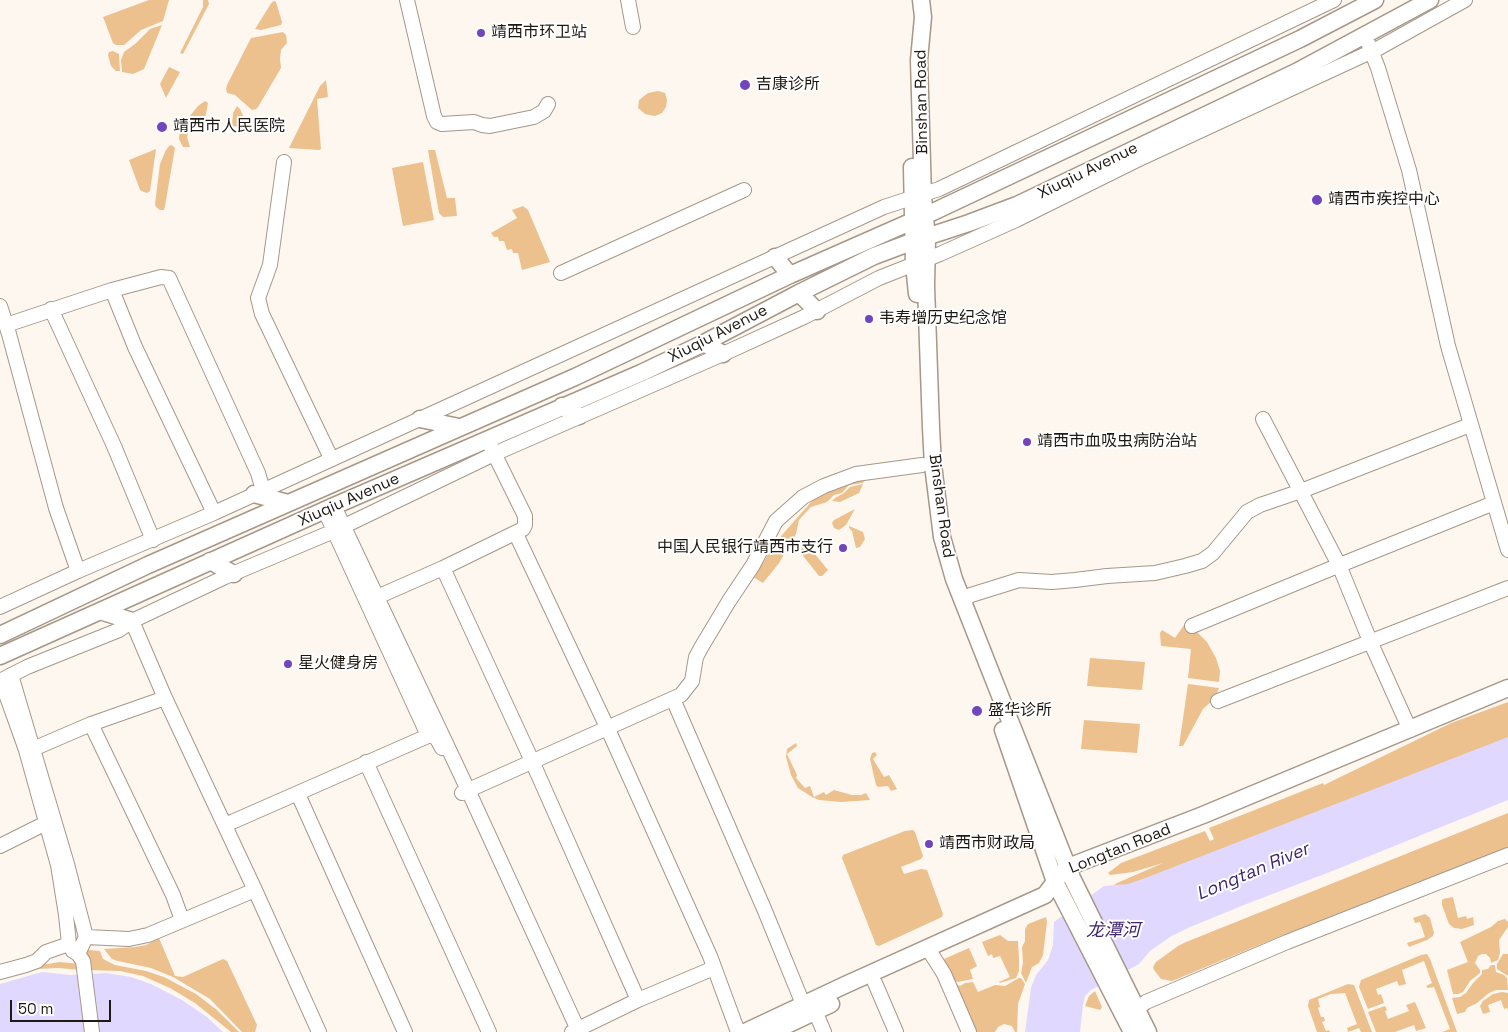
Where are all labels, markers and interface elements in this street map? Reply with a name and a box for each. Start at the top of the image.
place label: 靖西市环卫站 [491,23,587,43]
marker: 靖西市环卫站 [475,27,487,39]
street label: Binshan Road [911,49,933,155]
place label: 吉康诊所 [756,75,820,95]
marker: 吉康诊所 [738,78,752,92]
place label: 靖西市人民医院 [173,117,285,137]
marker: 靖西市人民医院 [155,120,169,134]
street label: Xiuqiu Avenue [1035,139,1141,203]
place label: 靖西市疾控中心 [1328,190,1440,210]
marker: 靖西市疾控中心 [1310,193,1324,207]
street label: Xiuqiu Avenue [665,301,771,367]
place label: 韦寿增历史纪念馆 [879,309,1007,329]
marker: 韦寿增历史纪念馆 [863,313,875,325]
place label: 靖西市血吸虫病防治站 [1037,432,1197,452]
marker: 靖西市血吸虫病防治站 [1021,436,1033,448]
street label: Binshan Road [924,453,958,559]
street label: Xiuqiu Avenue [296,469,402,531]
place label: 中国人民银行靖西市支行 [657,538,833,558]
marker: 中国人民银行靖西市支行 [837,542,849,554]
place label: 星火健身房 [298,654,378,674]
marker: 星火健身房 [282,658,294,670]
place label: 盛华诊所 [988,701,1052,721]
marker: 盛华诊所 [970,704,984,718]
street label: Longtan Road [1066,820,1174,878]
place label: 靖西市财政局 [939,834,1035,854]
marker: 靖西市财政局 [923,838,935,850]
water label: Longtan River [1193,839,1313,905]
water label: 龙潭河 [1086,920,1140,942]
scale bar [12,990,114,1022]
text: 50 m [18,999,53,1018]

